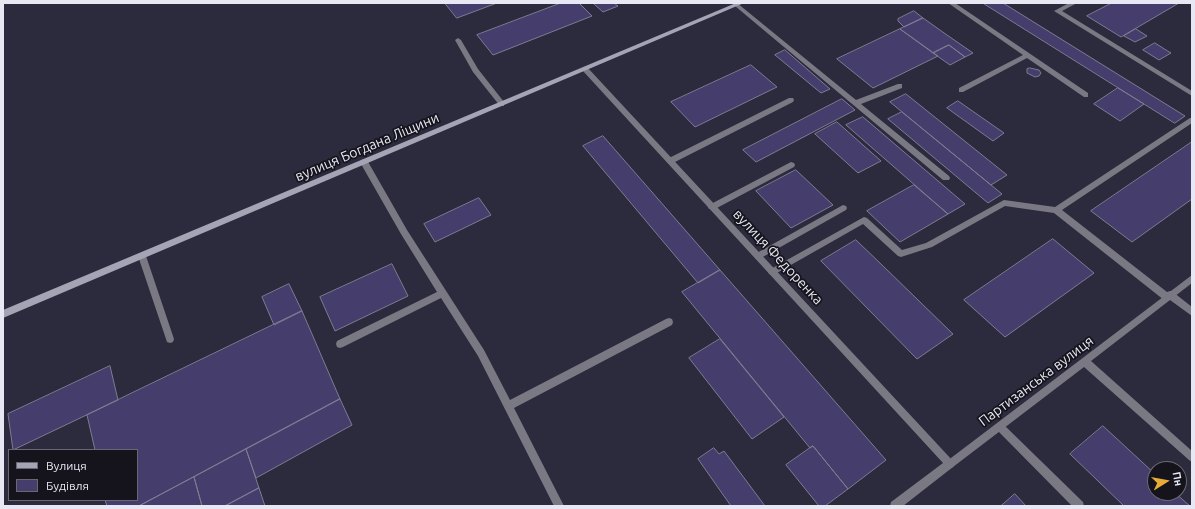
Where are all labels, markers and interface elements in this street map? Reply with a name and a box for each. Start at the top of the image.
street label: вулиця Богдана Ліщини [292,109,442,185]
street label: вулиця Федоренка [729,206,827,308]
street label: Партизанська вулиця [975,332,1097,430]
legend [8,449,138,501]
text: Вулиця [46,459,87,472]
north arrow [1147,461,1187,501]
text: Пн [1171,471,1185,487]
text: Будівля [46,479,89,492]

